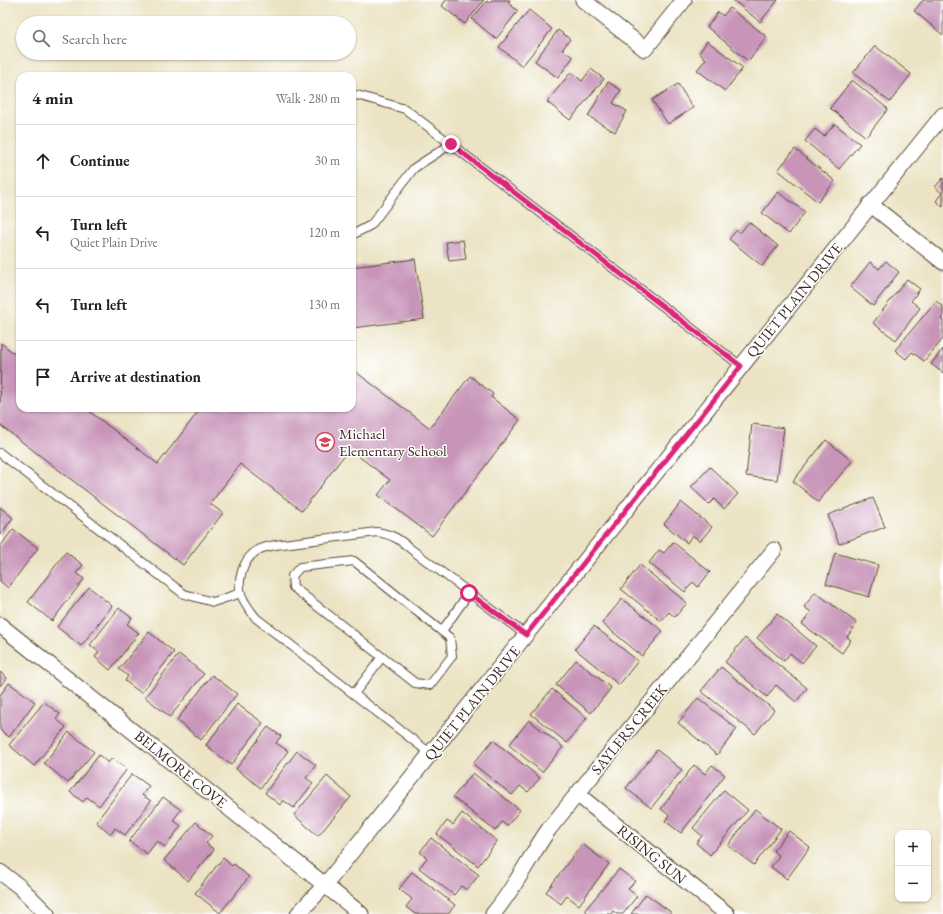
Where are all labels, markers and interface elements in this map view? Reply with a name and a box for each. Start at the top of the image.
search box [16,16,356,60]
icon: search [30,27,52,49]
text: Search here [62,29,127,48]
text: 4 min [32,87,73,109]
text: Walk · 280 m [276,90,340,107]
route end [442,135,460,153]
icon: ahead [32,150,54,172]
text: Continue [70,151,130,170]
text: 30 m [315,152,340,169]
text: Turn left [70,215,127,234]
icon: left [32,222,54,244]
text: 120 m [309,224,340,241]
text: Quiet Plain Drive [70,234,158,251]
street label: QUIET PLAIN DRIVE [742,238,846,361]
icon: left [32,294,54,316]
text: Turn left [70,295,127,314]
text: 130 m [309,296,340,313]
icon: arrive [32,366,54,388]
text: Arrive at destination [70,367,201,386]
place label: Michael Elementary School [339,424,447,460]
school or university icon: Michael Elementary School [314,431,336,453]
route start [460,584,478,602]
street label: QUIET PLAIN DRIVE [420,641,524,764]
street label: SAYLERS CREEK [587,679,672,778]
street label: BELMORE COVE [131,726,231,812]
street label: RISING SUN [614,820,691,888]
map controls [895,830,931,902]
button: + [895,830,931,866]
button: − [895,866,931,902]

